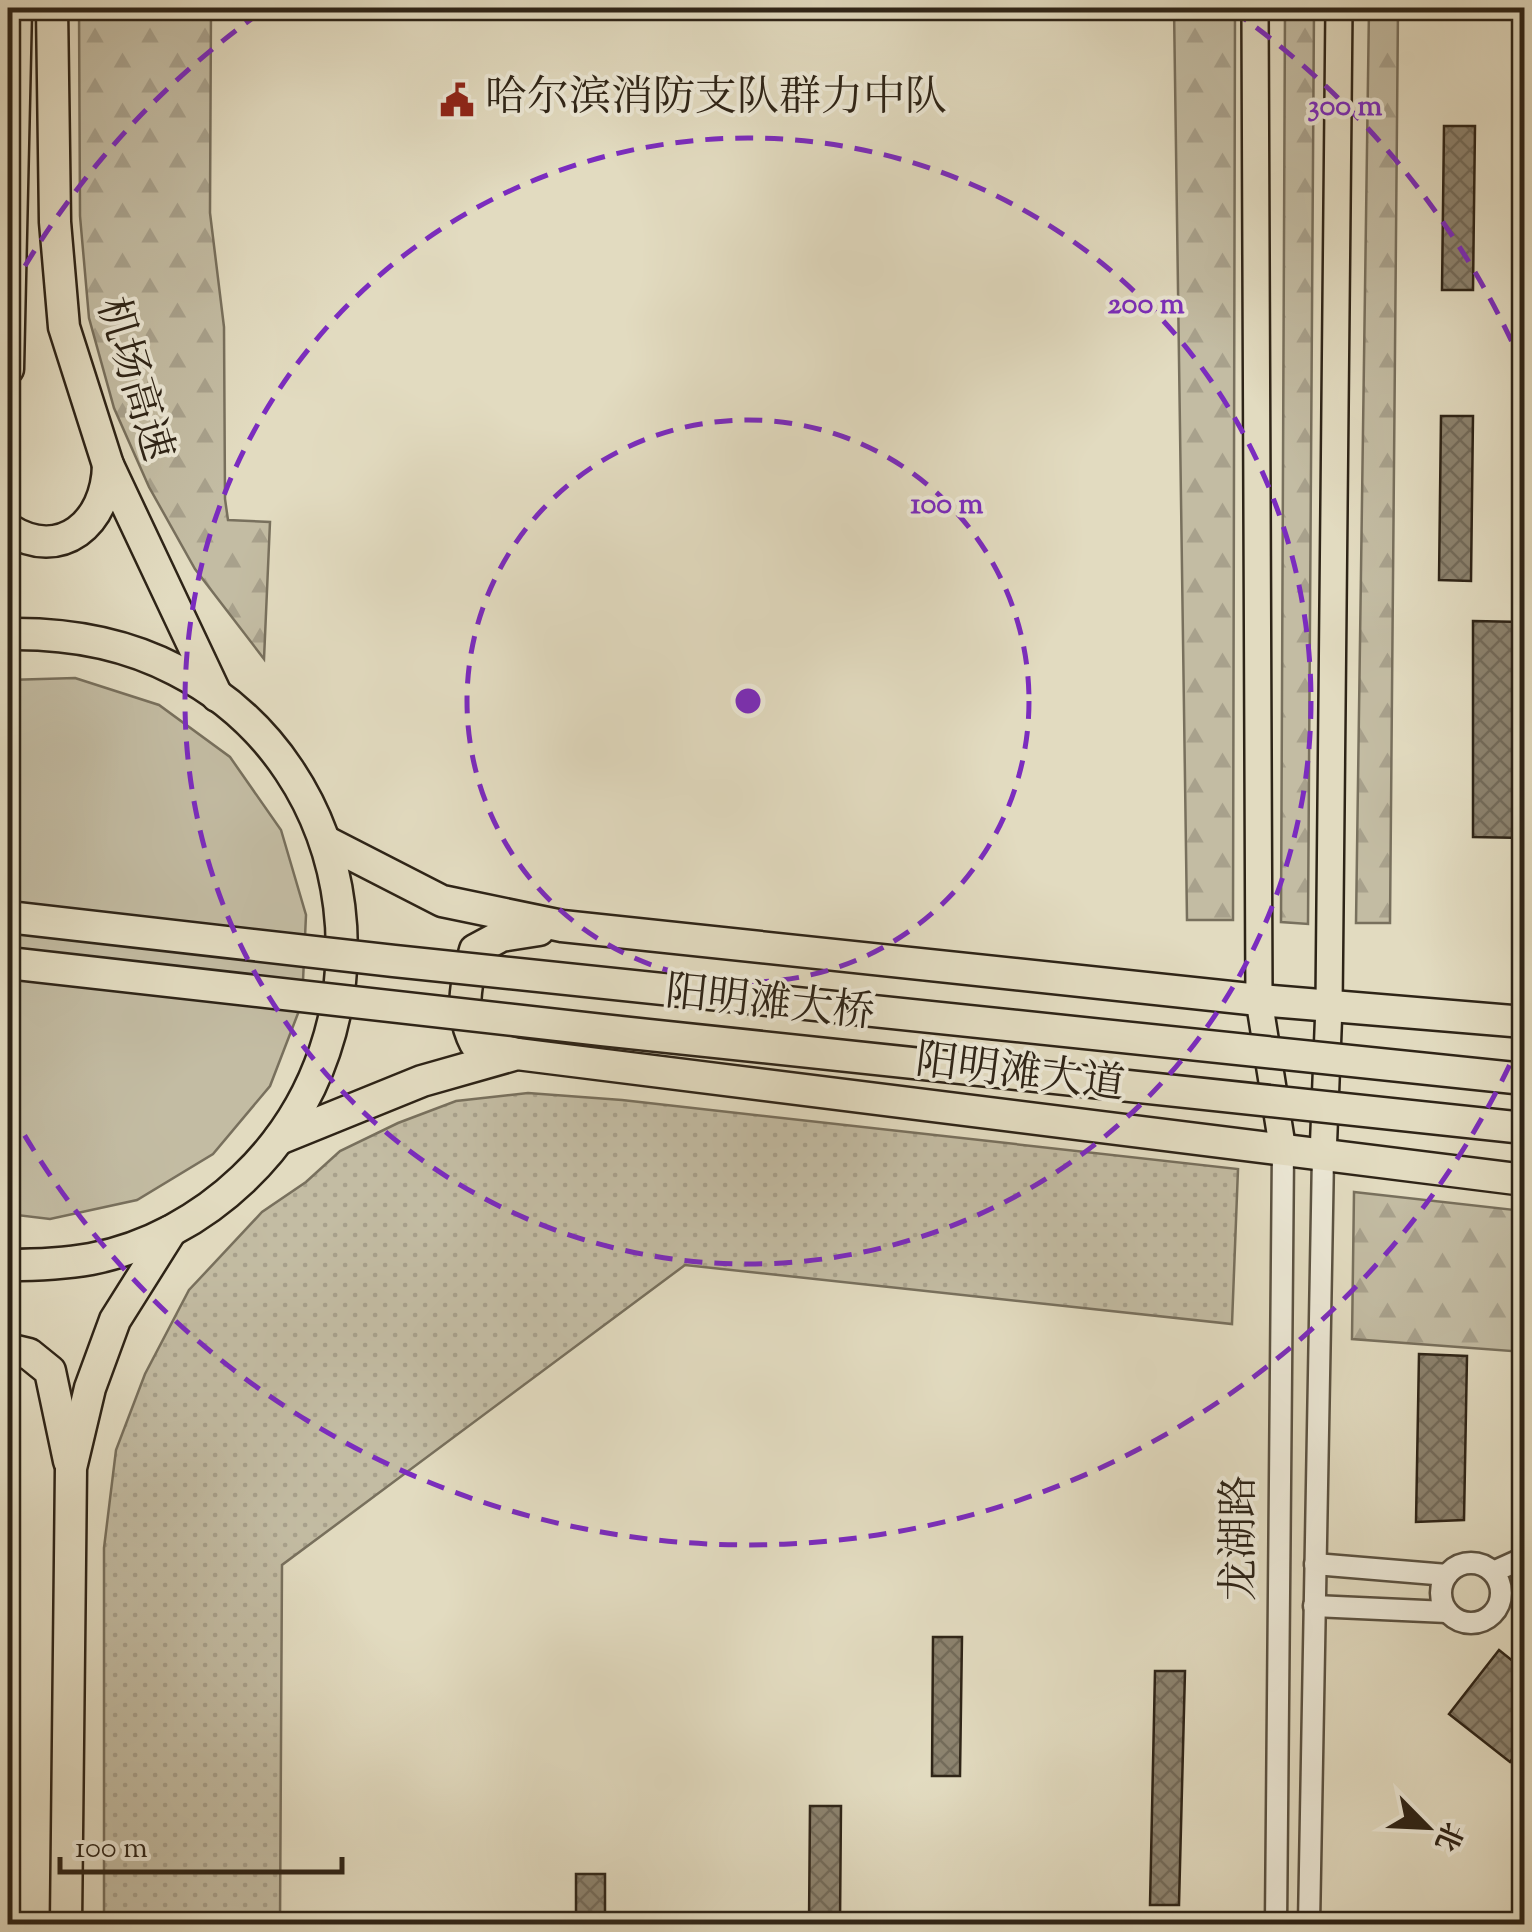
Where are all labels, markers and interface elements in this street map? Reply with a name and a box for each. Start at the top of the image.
place label: 哈尔滨消防支队群力中队 [485,70,947,130]
public building icon: 哈尔滨消防支队群力中队 [438,81,476,119]
text: 300 m [1308,86,1383,129]
text: 200 m [1108,284,1185,327]
street label: 机场高速 [79,291,185,469]
text: 100 m [911,484,984,527]
centre of rings [730,683,766,719]
street label: 阳明滩大桥 [662,964,878,1046]
street label: 阳明滩大道 [912,1032,1128,1118]
street label: 龙湖路 [1212,1475,1272,1601]
north arrow [1377,1777,1477,1877]
scale bar [60,1812,342,1874]
text: 北 [1423,1815,1471,1857]
text: 100 m [75,1828,148,1871]

